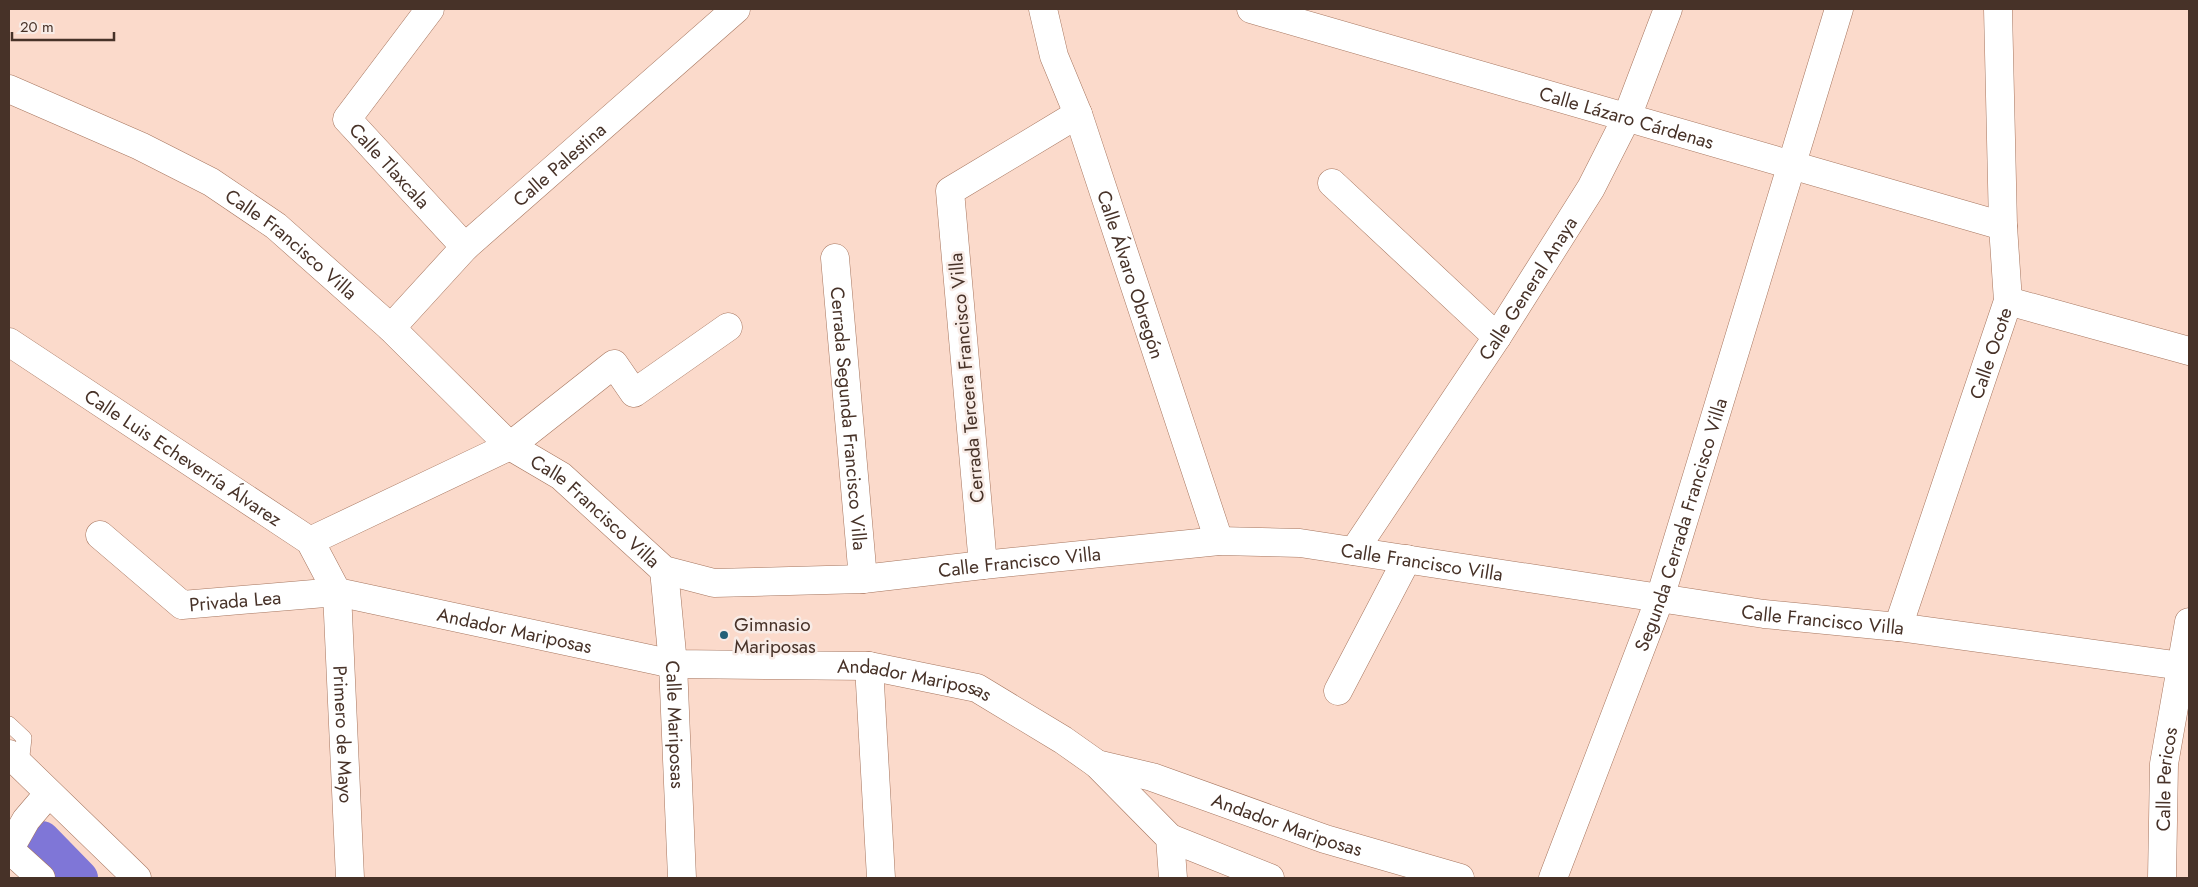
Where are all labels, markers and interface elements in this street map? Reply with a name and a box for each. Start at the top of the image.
scale bar [12,10,115,42]
text: 20 m [20,16,54,38]
street label: Calle Lázaro Cárdenas [1536,80,1717,156]
street label: Calle Palestina [507,116,612,213]
street label: Calle Tlaxcala [343,117,436,215]
street label: Calle Francisco Villa [220,182,363,306]
street label: Calle Álvaro Obregón [1090,187,1171,363]
street label: Calle General Anaya [1472,211,1584,366]
street label: Cerrada Tercera Francisco Villa [942,252,991,504]
street label: Cerrada Segunda Francisco Villa [824,286,873,551]
street label: Calle Ocote [1963,304,2019,403]
street label: Calle Luis Echeverría Álvarez [79,383,287,533]
street label: Segunda Cerrada Francisco Villa [1628,395,1734,655]
street label: Calle Francisco Villa [525,448,666,574]
street label: Calle Francisco Villa [1339,536,1505,588]
street label: Calle Francisco Villa [937,540,1102,584]
street label: Privada Lea [188,584,282,618]
street label: Calle Francisco Villa [1739,598,1906,642]
street label: Andador Mariposas [435,601,595,660]
place label: Gimnasio Mariposas [734,611,816,660]
marker: Gimnasio Mariposas [718,629,730,641]
street label: Andador Mariposas [837,653,997,708]
street label: Calle Mariposas [659,660,691,789]
street label: Primero de Mayo [326,665,360,804]
street label: Calle Pericos [2150,725,2184,832]
street label: Andador Mariposas [1208,786,1366,863]

